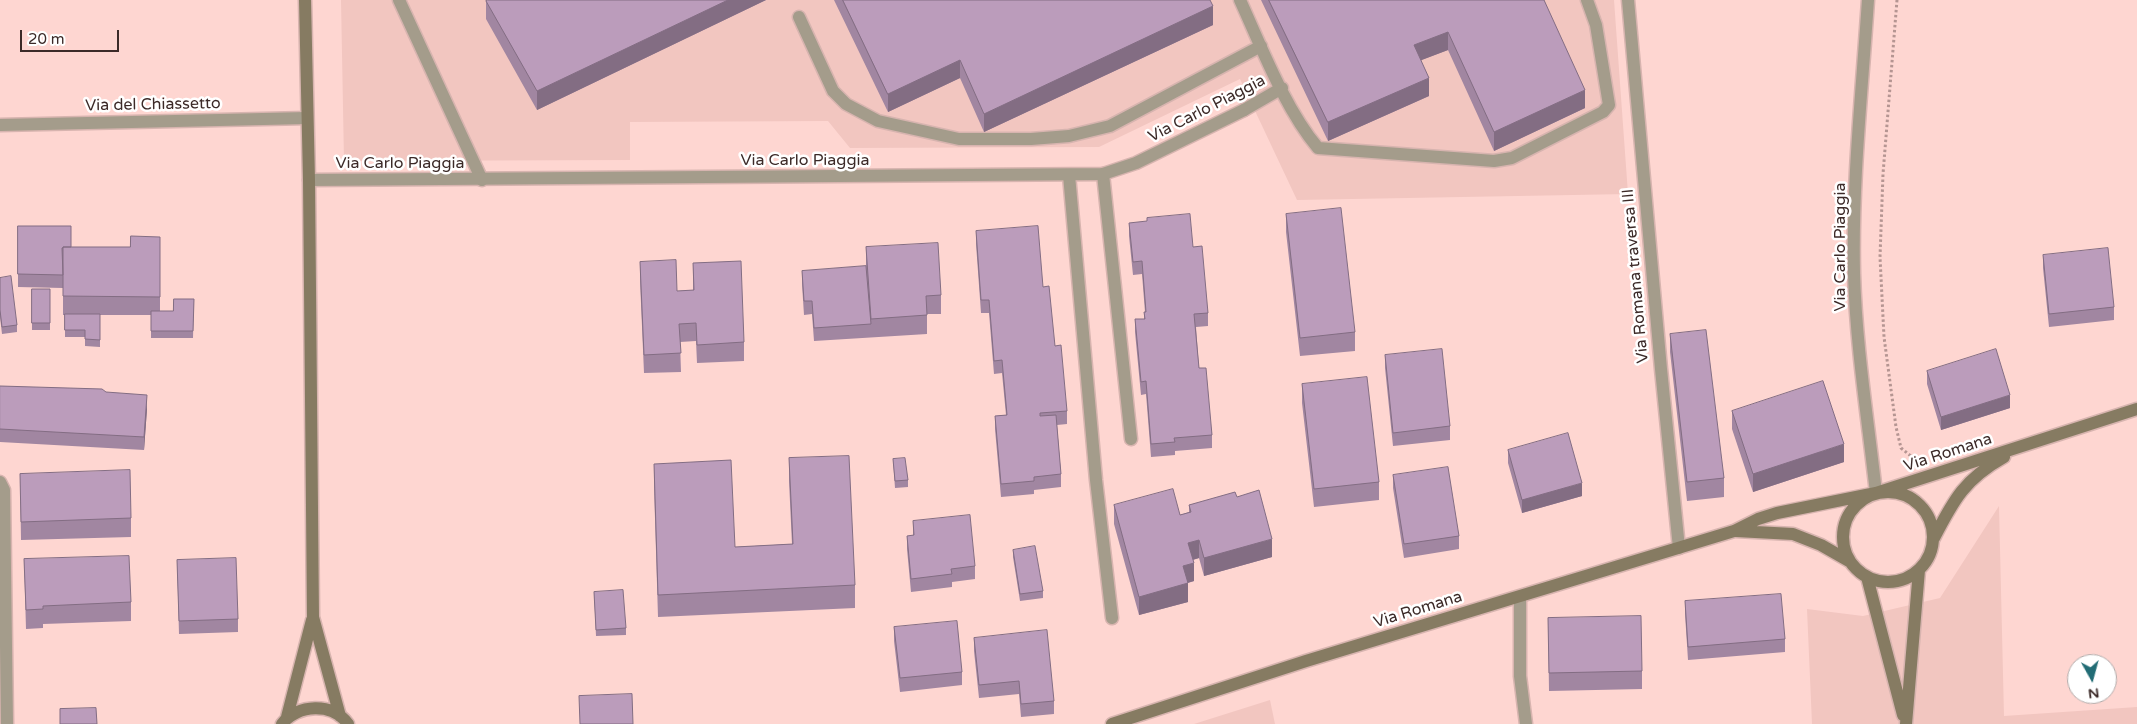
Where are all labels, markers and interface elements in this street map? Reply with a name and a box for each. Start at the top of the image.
scale bar [22,20,121,52]
text: 20 m [28,30,65,48]
street label: Via Carlo Piaggia [1145,71,1269,147]
street label: Via del Chiassetto [85,94,221,116]
street label: Via Carlo Piaggia [741,151,869,171]
street label: Via Carlo Piaggia [336,154,464,174]
street label: Via Carlo Piaggia [1831,183,1851,311]
street label: Via Romana traversa III [1619,188,1653,364]
street label: Via Romana [1901,430,1995,476]
street label: Via Romana [1371,587,1465,633]
north arrow [2067,654,2117,704]
text: N [2087,684,2100,703]

